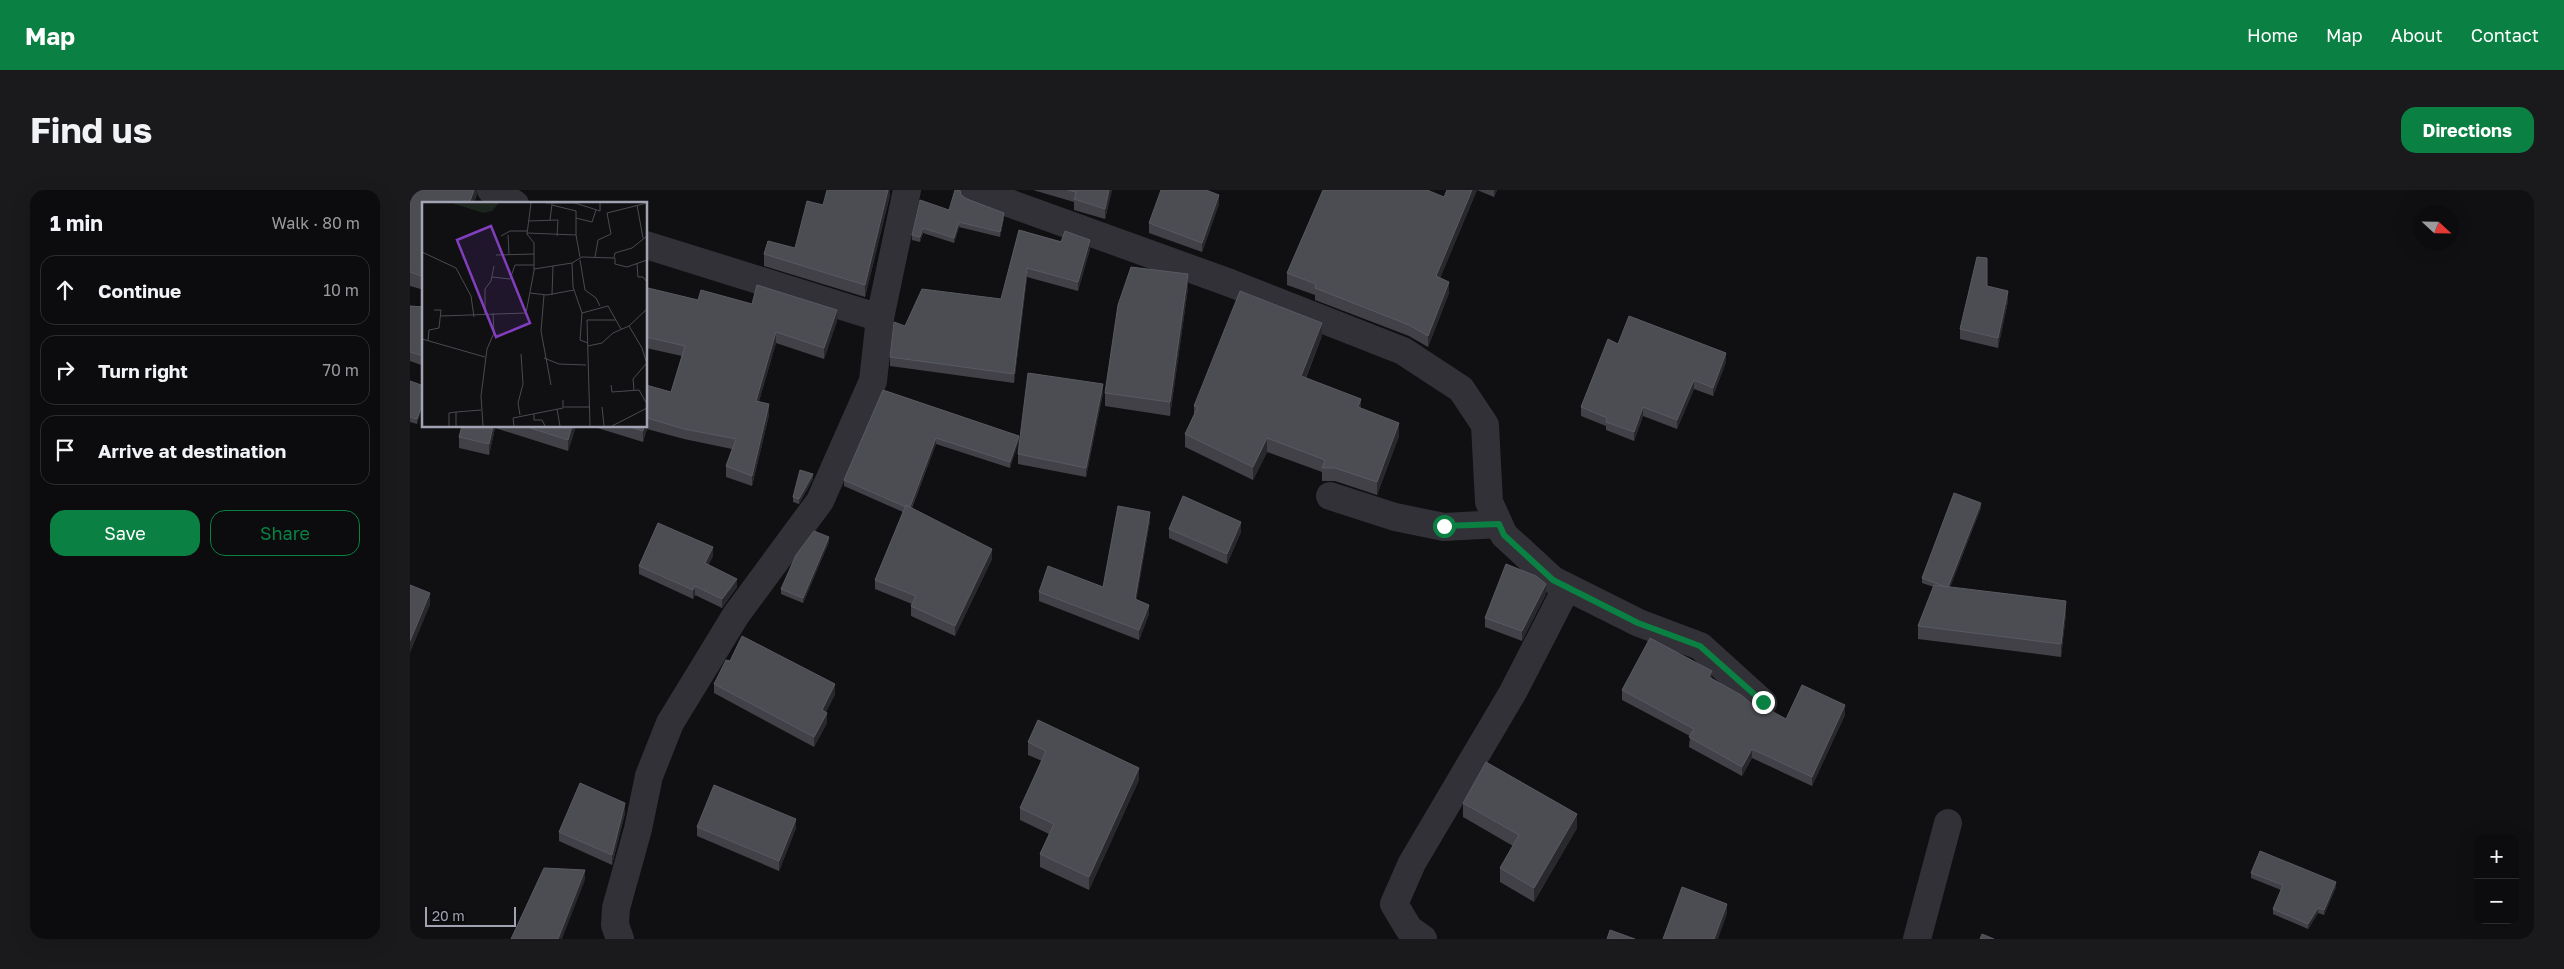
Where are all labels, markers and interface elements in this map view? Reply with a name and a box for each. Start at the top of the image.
text: Map [25,21,75,50]
text: Home [2247,24,2298,46]
text: Map [2326,24,2363,46]
text: About [2391,24,2443,46]
text: Contact [2471,24,2539,46]
button: Directions [2401,107,2534,153]
text: Find us [30,109,152,151]
inset map [422,202,648,428]
north arrow [2414,205,2459,250]
text: 1 min [50,210,103,236]
text: Walk · 80 m [271,213,360,233]
icon: ahead [51,276,79,304]
text: Continue [98,279,181,302]
text: 10 m [323,280,359,300]
icon: right [51,356,79,384]
text: Turn right [98,359,188,382]
text: 70 m [322,360,359,380]
icon: arrive [51,436,79,464]
text: Arrive at destination [98,439,286,462]
button: Save [50,510,200,556]
button: Share [210,510,360,556]
route start [1433,515,1456,538]
route end [1752,691,1775,714]
map controls [2474,834,2519,924]
button: + [2474,834,2519,879]
button: − [2474,879,2519,924]
scale bar [425,904,516,927]
text: 20 m [432,907,465,924]

